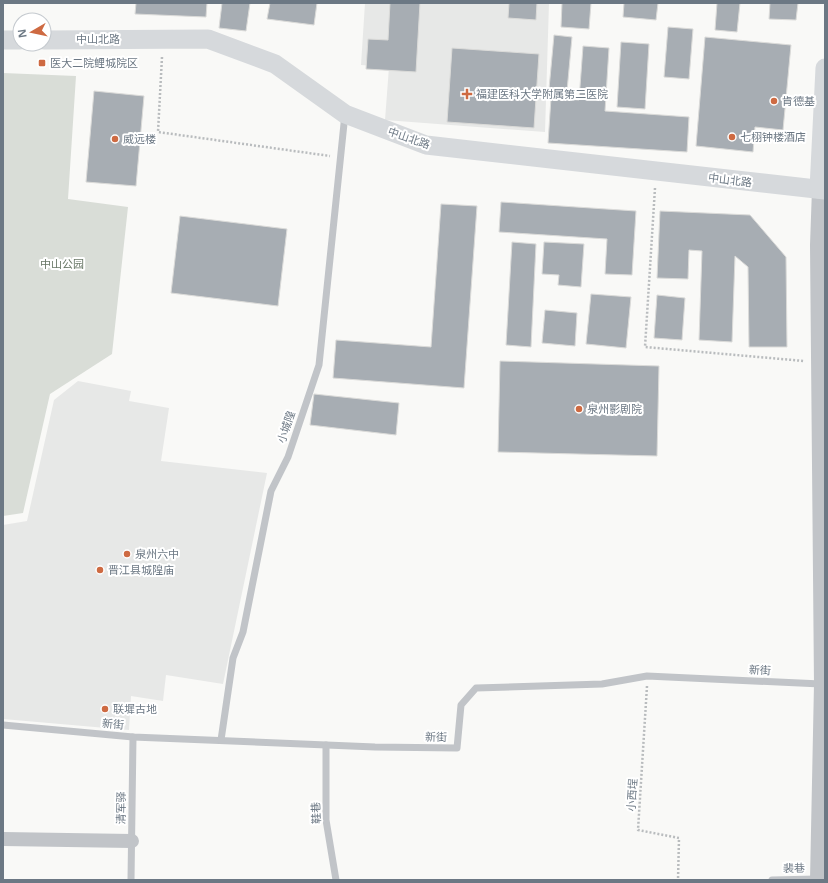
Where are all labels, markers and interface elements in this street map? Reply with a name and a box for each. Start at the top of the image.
north arrow [12,12,52,52]
text: N [14,28,30,39]
street label: 中山北路 [76,31,120,46]
place label: 医大二院鲤城院区 [50,55,138,70]
marker: 医大二院鲤城院区 [37,58,47,68]
place label: 福建医科大学附属第二医院 [476,86,608,101]
marker: 福建医科大学附属第二医院 [461,88,473,100]
place label: 肯德基 [782,93,815,108]
marker: 肯德基 [769,96,779,106]
street label: 中山北路 [386,123,432,152]
place label: 七栩钟楼酒店 [740,129,806,144]
place label: 威远楼 [123,131,156,146]
marker: 七栩钟楼酒店 [727,132,737,142]
marker: 威远楼 [110,134,120,144]
street label: 中山北路 [707,169,753,190]
park label: 中山公园 [40,256,84,271]
place label: 泉州影剧院 [587,401,642,416]
marker: 泉州影剧院 [574,404,584,414]
street label: 小城隍 [273,409,298,445]
place label: 泉州六中 [135,546,179,561]
marker: 泉州六中 [122,549,132,559]
place label: 晋江县城隍庙 [108,562,174,577]
marker: 晋江县城隍庙 [95,565,105,575]
street label: 新街 [749,661,771,678]
place label: 联墀古地 [113,701,157,716]
marker: 联墀古地 [100,704,110,714]
street label: 新街 [101,715,125,732]
street label: 新街 [425,729,447,744]
street label: 小西埕 [623,778,640,812]
street label: 清军驿 [113,791,128,825]
street label: 鞋巷 [307,802,324,824]
street label: 裴巷 [783,860,805,875]

